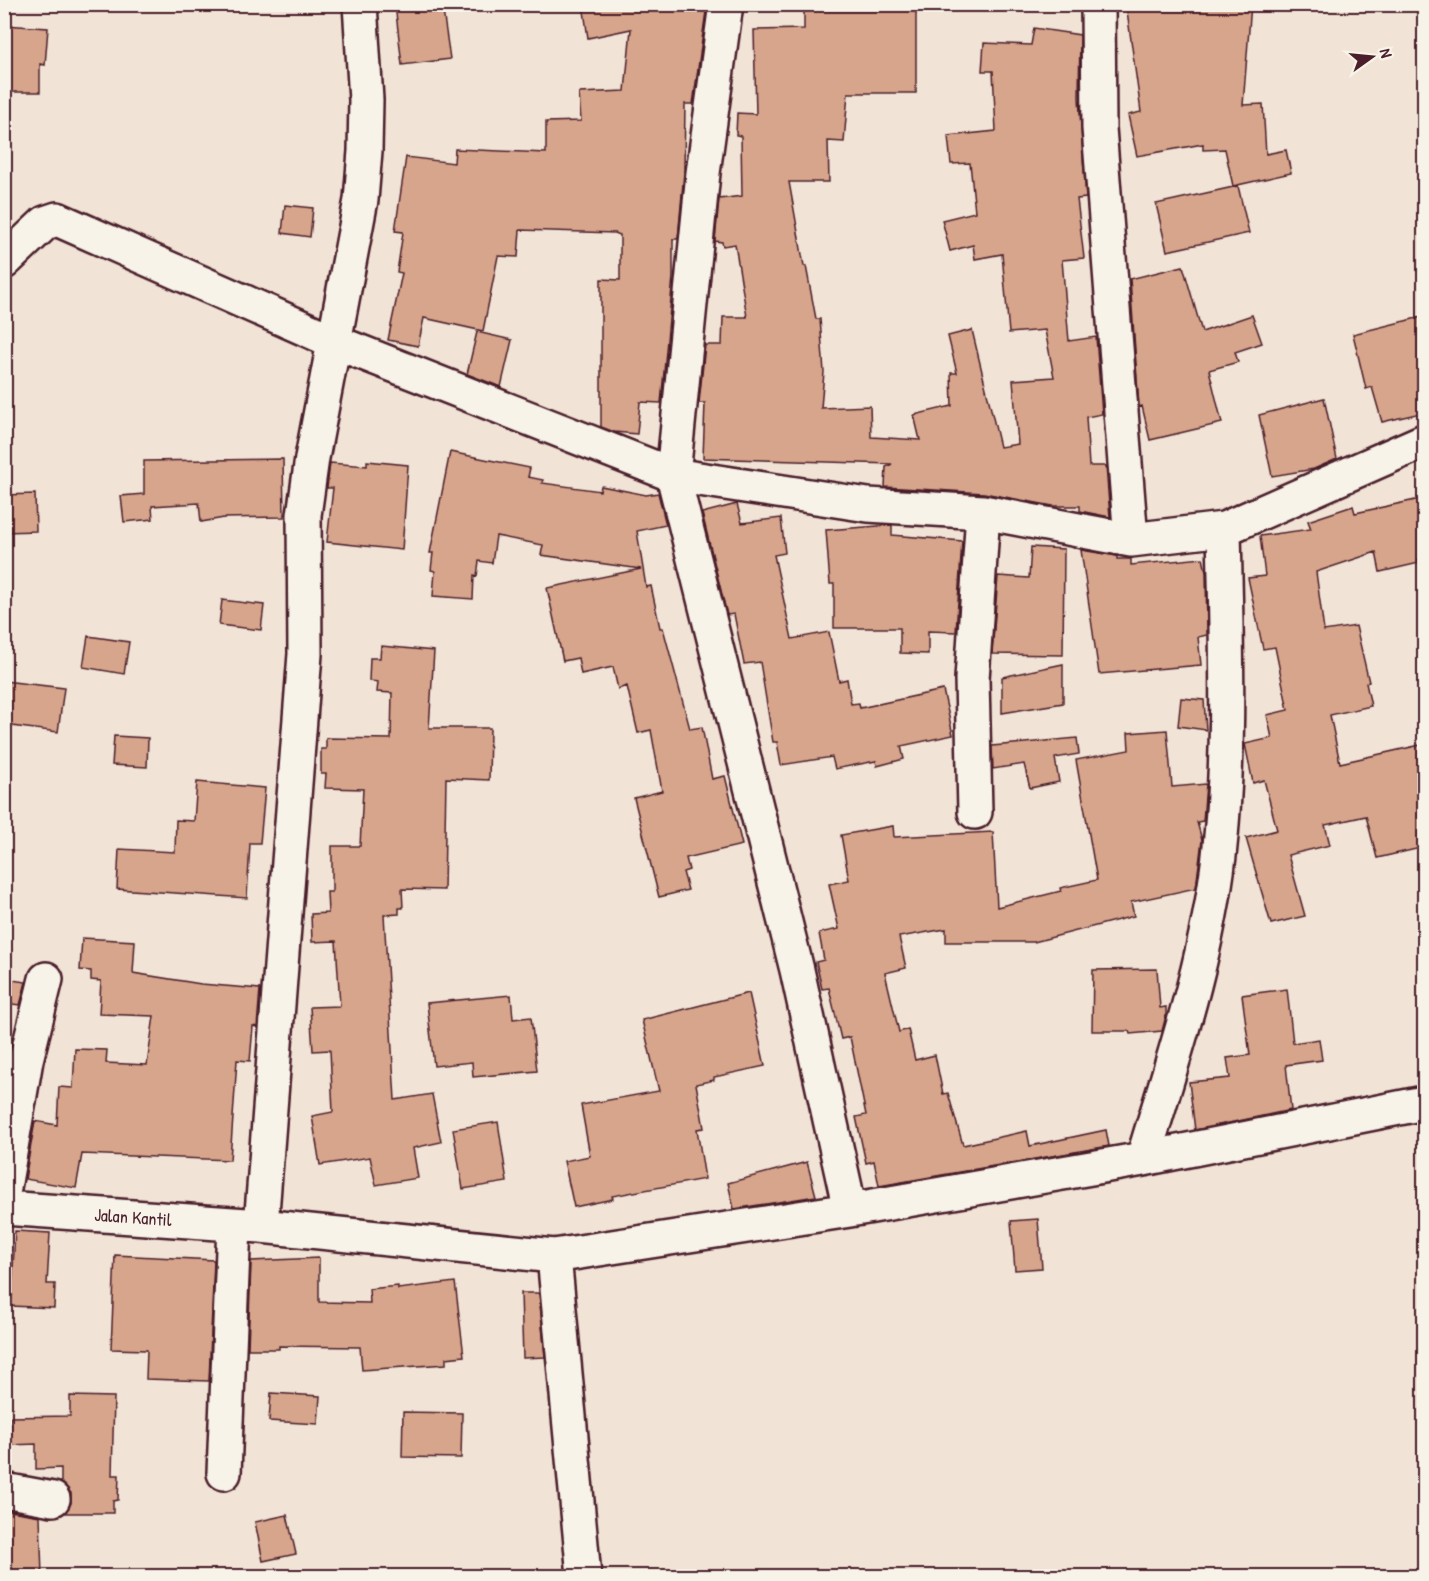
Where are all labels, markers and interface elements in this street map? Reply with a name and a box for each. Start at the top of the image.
north arrow [1342,27,1402,87]
text: N [1375,46,1398,61]
street label: Jalan Kantil [93,1202,173,1232]

